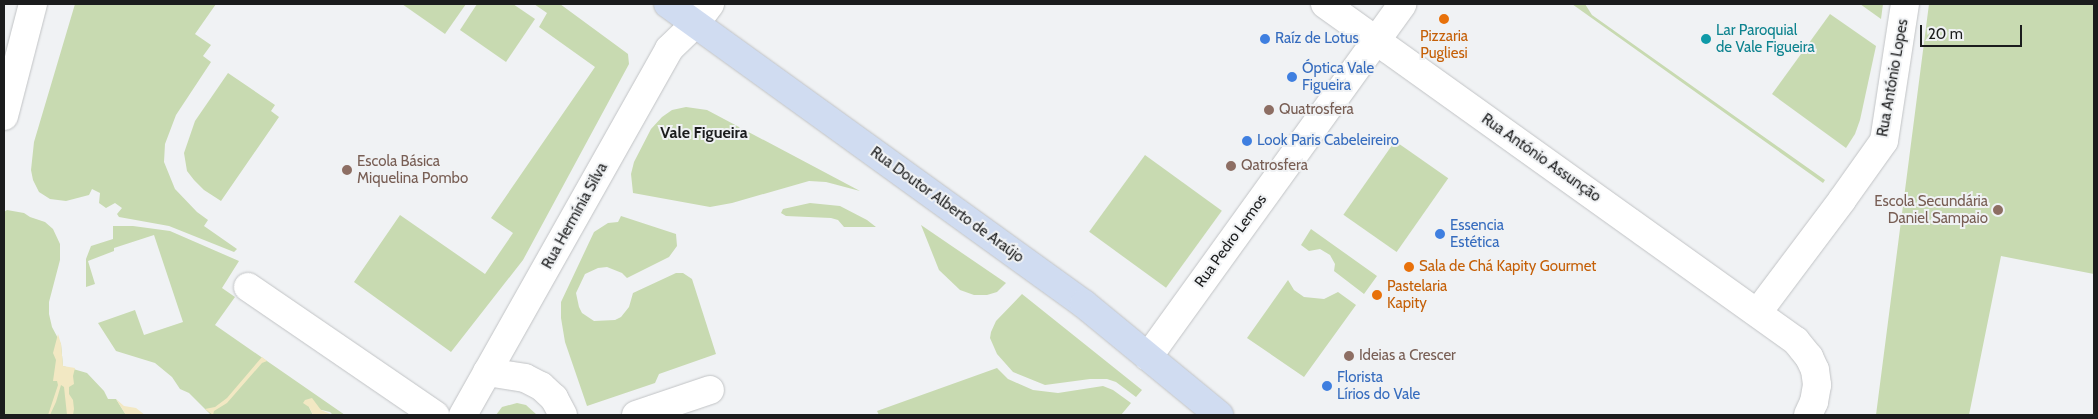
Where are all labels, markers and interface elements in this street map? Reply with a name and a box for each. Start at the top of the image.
marker: Pizzaria Pugliesi [1438,13,1450,25]
scale bar [1923,15,2026,47]
street label: Rua António Lopes [1874,18,1912,138]
place label: Lar Paroquial de Vale Figueira [1716,21,1815,56]
text: 20 m [1928,25,1963,43]
place label: Pizzaria Pugliesi [1420,27,1468,62]
place label: Raíz de Lotus [1275,30,1359,48]
marker: Raíz de Lotus [1259,33,1271,45]
marker: Lar Paroquial de Vale Figueira [1700,33,1712,45]
place label: Óptica Vale Figueira [1302,59,1374,94]
marker: Óptica Vale Figueira [1286,71,1298,83]
place label: Quatrosfera [1279,101,1354,119]
marker: Quatrosfera [1263,104,1275,116]
street label: Rua António Assunção [1478,110,1604,206]
district label: Vale Figueira [660,123,748,143]
place label: Look Paris Cabeleireiro [1257,132,1399,150]
marker: Look Paris Cabeleireiro [1241,135,1253,147]
street label: Rua Doutor Alberto de Araújo [867,143,1027,267]
place label: Escola Básica Miquelina Pombo [357,152,468,187]
place label: Qatrosfera [1241,157,1308,175]
street label: Rua Hermínia Silva [538,160,612,272]
marker: Qatrosfera [1225,160,1237,172]
marker: Escola Básica Miquelina Pombo [341,164,353,176]
street label: Rua Pedro Lemos [1191,191,1271,291]
place label: Escola Secundária Daniel Sampaio [1874,192,1988,227]
marker: Escola Secundária Daniel Sampaio [1992,204,2004,216]
place label: Essencia Estética [1450,216,1504,251]
marker: Essencia Estética [1434,228,1446,240]
place label: Sala de Chá Kapity Gourmet [1419,258,1596,276]
marker: Sala de Chá Kapity Gourmet [1403,261,1415,273]
place label: Pastelaria Kapity [1387,277,1447,312]
marker: Pastelaria Kapity [1371,289,1383,301]
place label: Ideias a Crescer [1359,347,1456,365]
marker: Ideias a Crescer [1343,350,1355,362]
place label: Florista Lírios do Vale [1337,368,1420,403]
marker: Florista Lírios do Vale [1321,380,1333,392]

